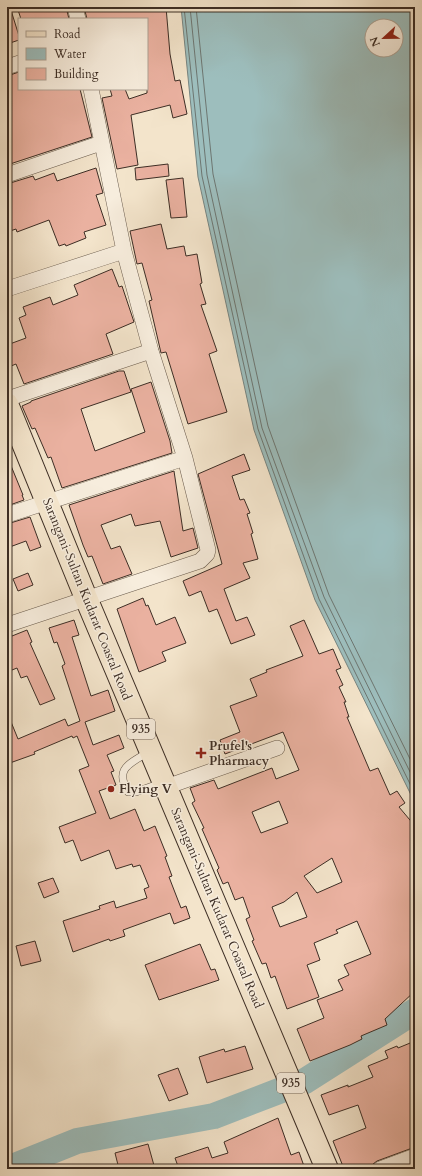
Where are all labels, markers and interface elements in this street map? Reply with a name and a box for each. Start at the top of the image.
legend [18,18,148,90]
north arrow [364,18,404,58]
text: Road [54,26,81,42]
text: N [366,34,384,49]
text: Water [53,46,87,62]
text: Building [54,66,99,82]
street label: Sarangani-Sultan Kudarat Coastal Road [38,495,136,703]
road number: 935 [127,719,155,739]
place label: Prufel's Pharmacy [209,737,270,770]
marker: Prufel's Pharmacy [196,748,206,758]
place label: Flying V [119,780,173,798]
marker: Flying V [106,784,116,794]
street label: Sarangani-Sultan Kudarat Coastal Road [166,805,268,1011]
road number: 935 [277,1073,305,1093]

